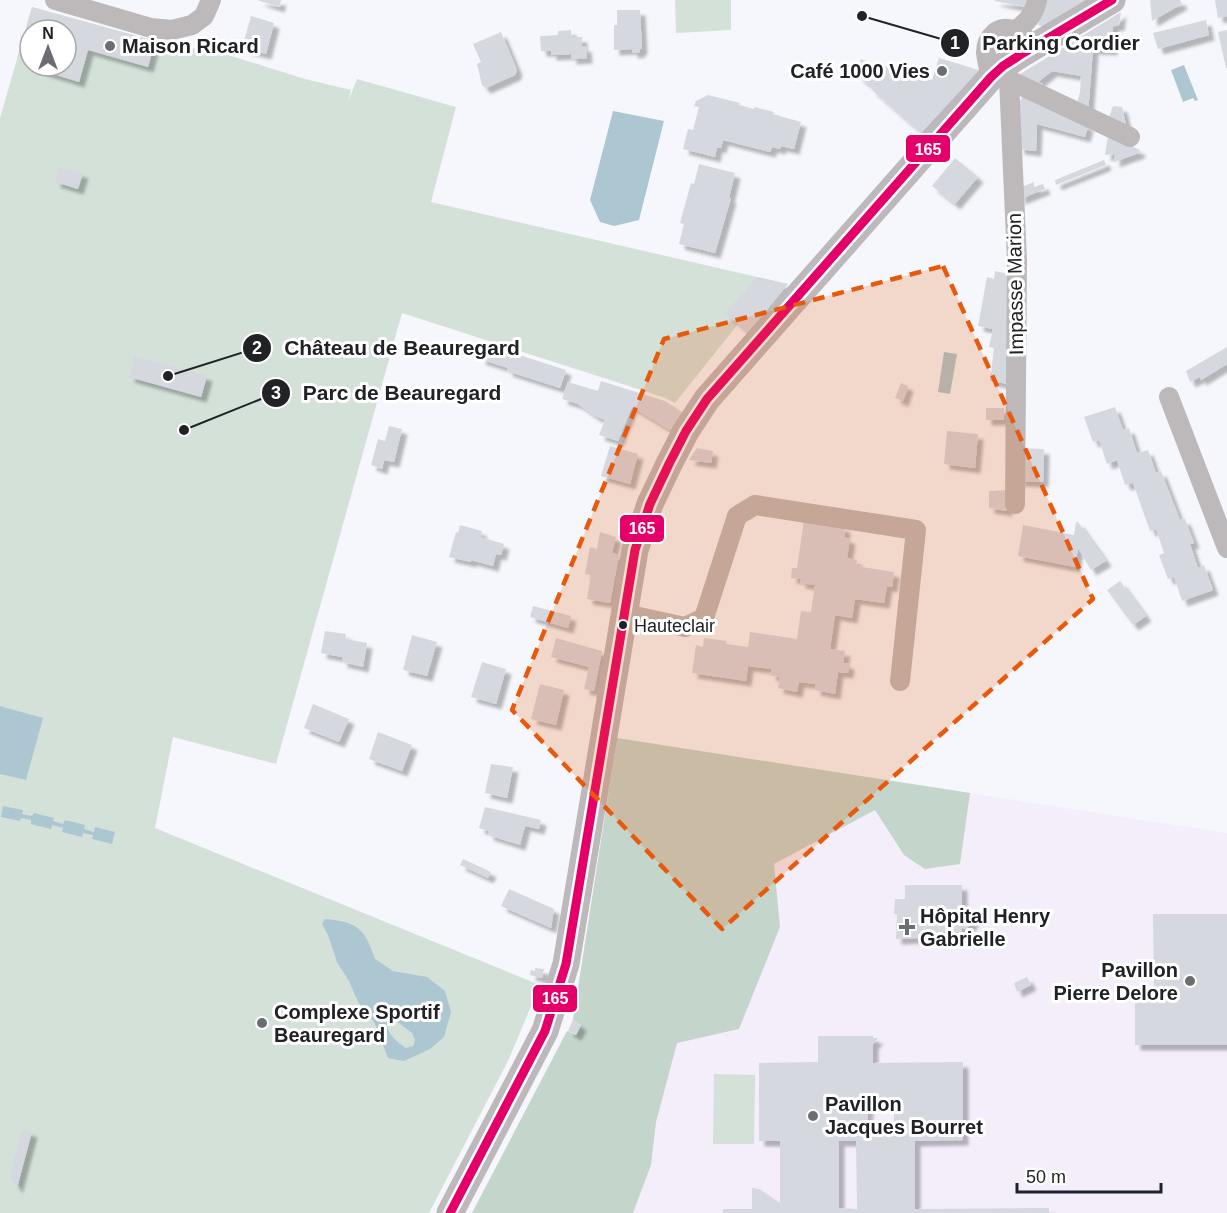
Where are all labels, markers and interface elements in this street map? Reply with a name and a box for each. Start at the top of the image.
north arrow [18,18,78,78]
callout: Parking Cordier [940,23,1152,62]
text: N [42,25,54,42]
text: Parking Cordier [982,31,1140,54]
text: 1 [950,33,960,53]
place label: Maison Ricard [122,35,259,57]
marker: Maison Ricard [103,39,117,53]
place label: Café 1000 Vies [790,60,930,82]
marker: Café 1000 Vies [935,64,949,78]
line badge: 165 [905,134,951,163]
text: 165 [915,141,941,158]
street label: Impasse Marion [1003,213,1027,355]
callout: Château de Beauregard [242,328,532,367]
text: Château de Beauregard [284,336,520,359]
text: 2 [252,338,262,358]
callout: Parc de Beauregard [261,373,514,412]
text: Parc de Beauregard [303,381,501,404]
text: 3 [271,383,281,403]
line badge: 165 [619,514,665,543]
text: 165 [629,520,655,537]
place label: Hauteclair [634,616,715,636]
marker: Hauteclair [617,619,629,631]
place label: Hôpital Henry Gabrielle [920,905,1051,950]
marker: Hôpital Henry Gabrielle [898,918,916,936]
place label: Pavillon Pierre Delore [1053,959,1178,1004]
marker: Pavillon Pierre Delore [1183,974,1197,988]
line badge: 165 [532,984,578,1013]
text: 165 [542,990,568,1007]
place label: Complexe Sportif Beauregard [274,1001,440,1046]
marker: Complexe Sportif Beauregard [255,1016,269,1030]
place label: Pavillon Jacques Bourret [825,1093,983,1138]
marker: Pavillon Jacques Bourret [806,1109,820,1123]
scale bar [1017,1156,1161,1194]
text: 50 m [1026,1167,1066,1187]

